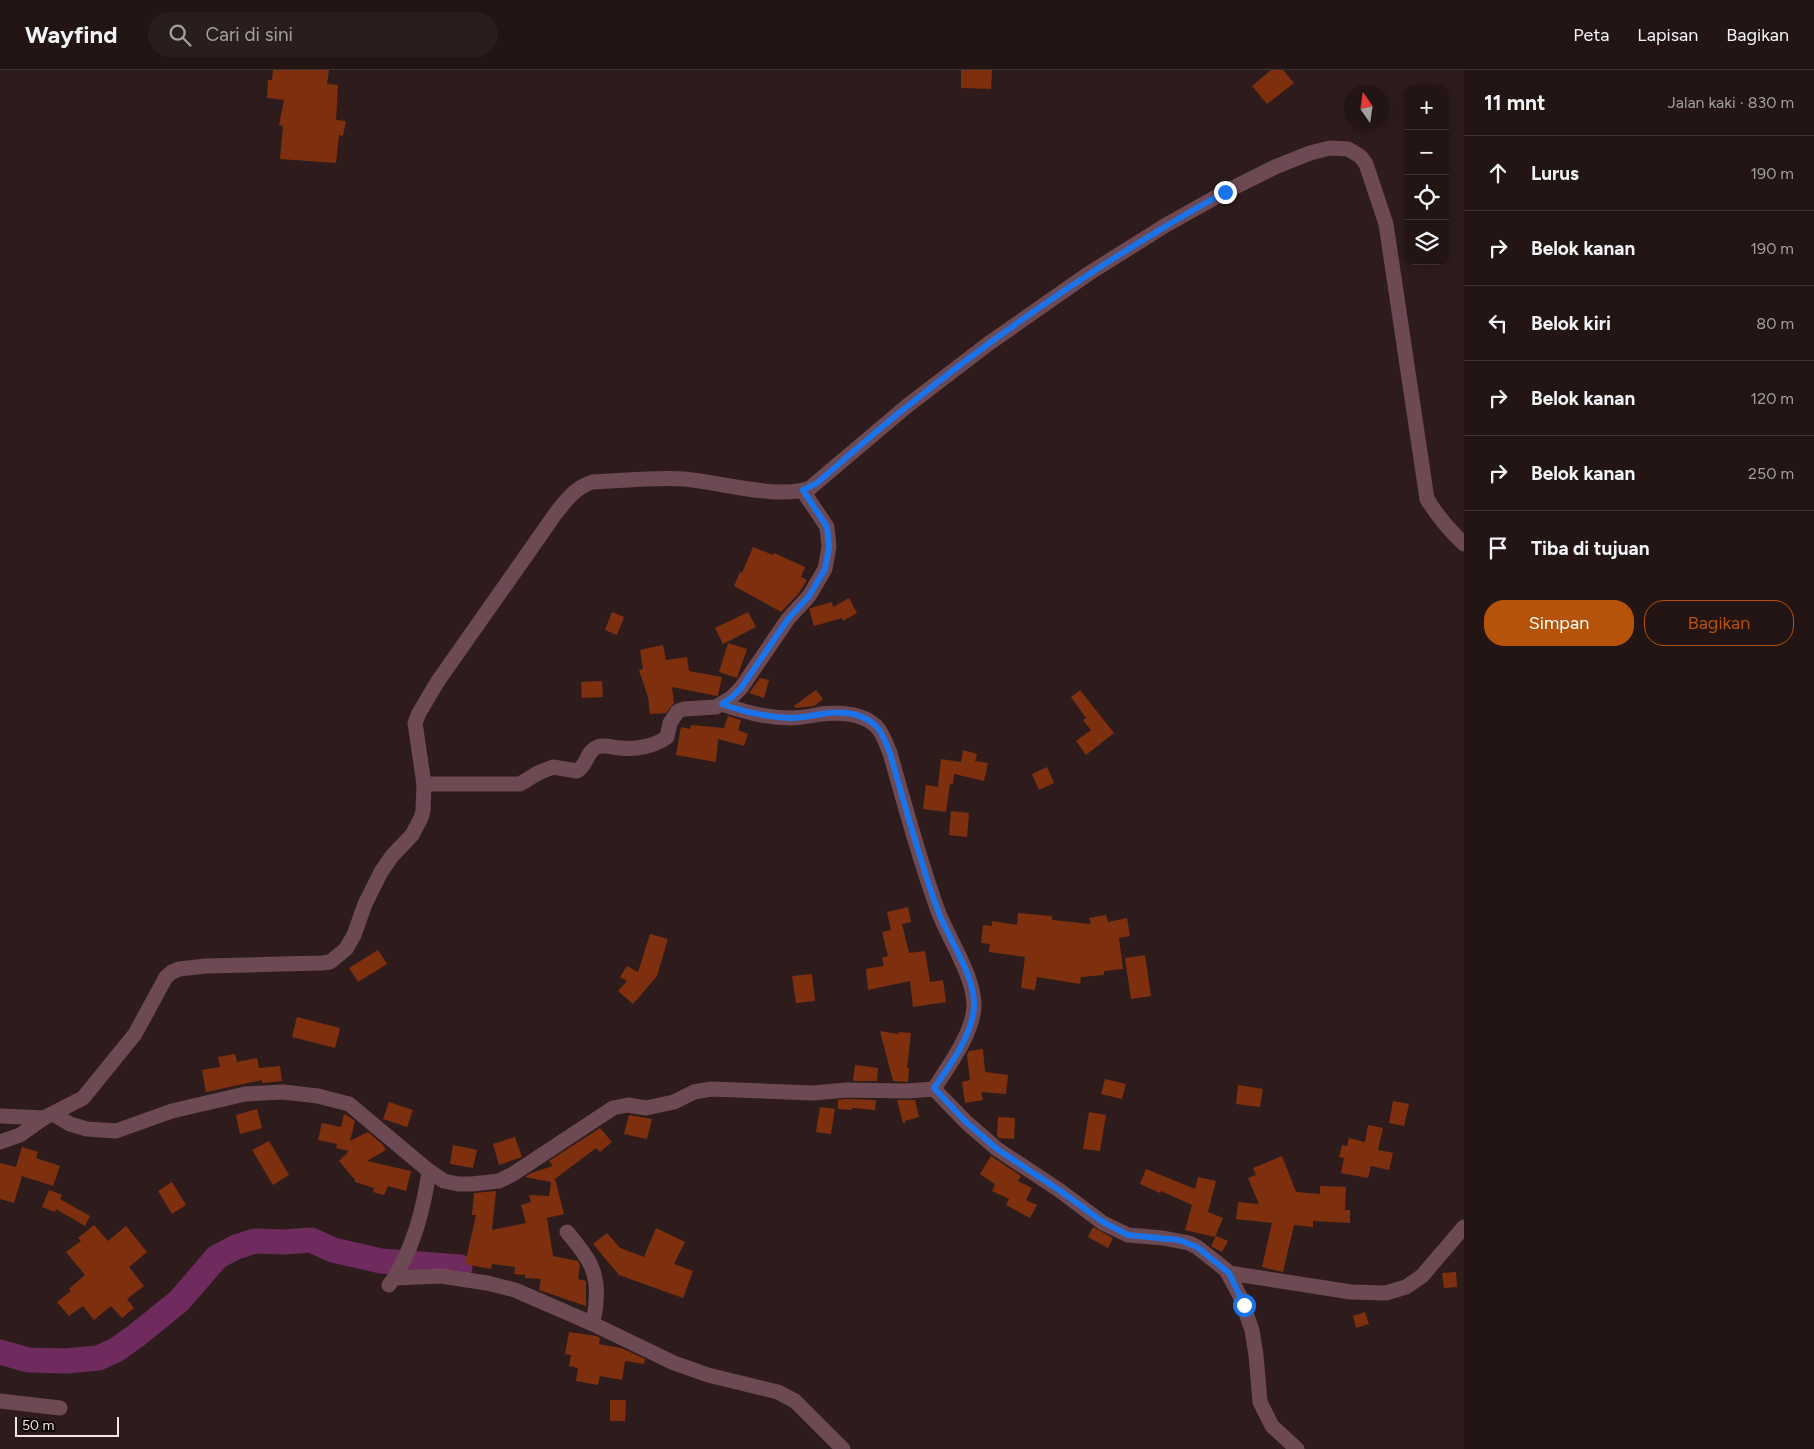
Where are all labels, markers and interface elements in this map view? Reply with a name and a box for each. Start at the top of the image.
search box [148,12,498,57]
text: Wayfind [25,20,118,49]
icon: search [166,21,194,49]
text: Cari di sini [206,23,293,46]
text: Peta [1573,24,1609,46]
text: Lapisan [1637,24,1698,46]
text: Bagikan [1726,24,1789,46]
north arrow [1344,85,1389,130]
map controls [1404,85,1449,265]
button: + [1404,85,1449,130]
text: 11 mnt [1484,90,1545,115]
text: Jalan kaki · 830 m [1668,93,1794,112]
button: − [1404,130,1449,175]
icon: ahead [1484,159,1512,187]
text: Lurus [1531,162,1579,185]
text: 190 m [1751,164,1794,183]
button: locate [1404,175,1449,220]
route end [1214,181,1237,204]
button: layers [1404,220,1449,265]
icon: right [1484,234,1512,262]
text: Belok kanan [1531,237,1635,260]
text: 190 m [1751,239,1794,258]
icon: left [1484,309,1512,337]
text: Belok kiri [1531,312,1611,335]
text: 80 m [1756,314,1794,333]
icon: right [1484,384,1512,412]
text: Belok kanan [1531,387,1635,410]
text: 120 m [1751,389,1794,408]
icon: right [1484,459,1512,487]
text: Belok kanan [1531,462,1635,485]
text: 250 m [1748,464,1794,483]
icon: arrive [1484,534,1512,562]
text: Tiba di tujuan [1531,537,1650,560]
button: Simpan [1484,600,1634,646]
button: Bagikan [1644,600,1794,646]
route start [1233,1294,1256,1317]
scale bar [15,1414,119,1437]
text: 50 m [22,1417,54,1434]

